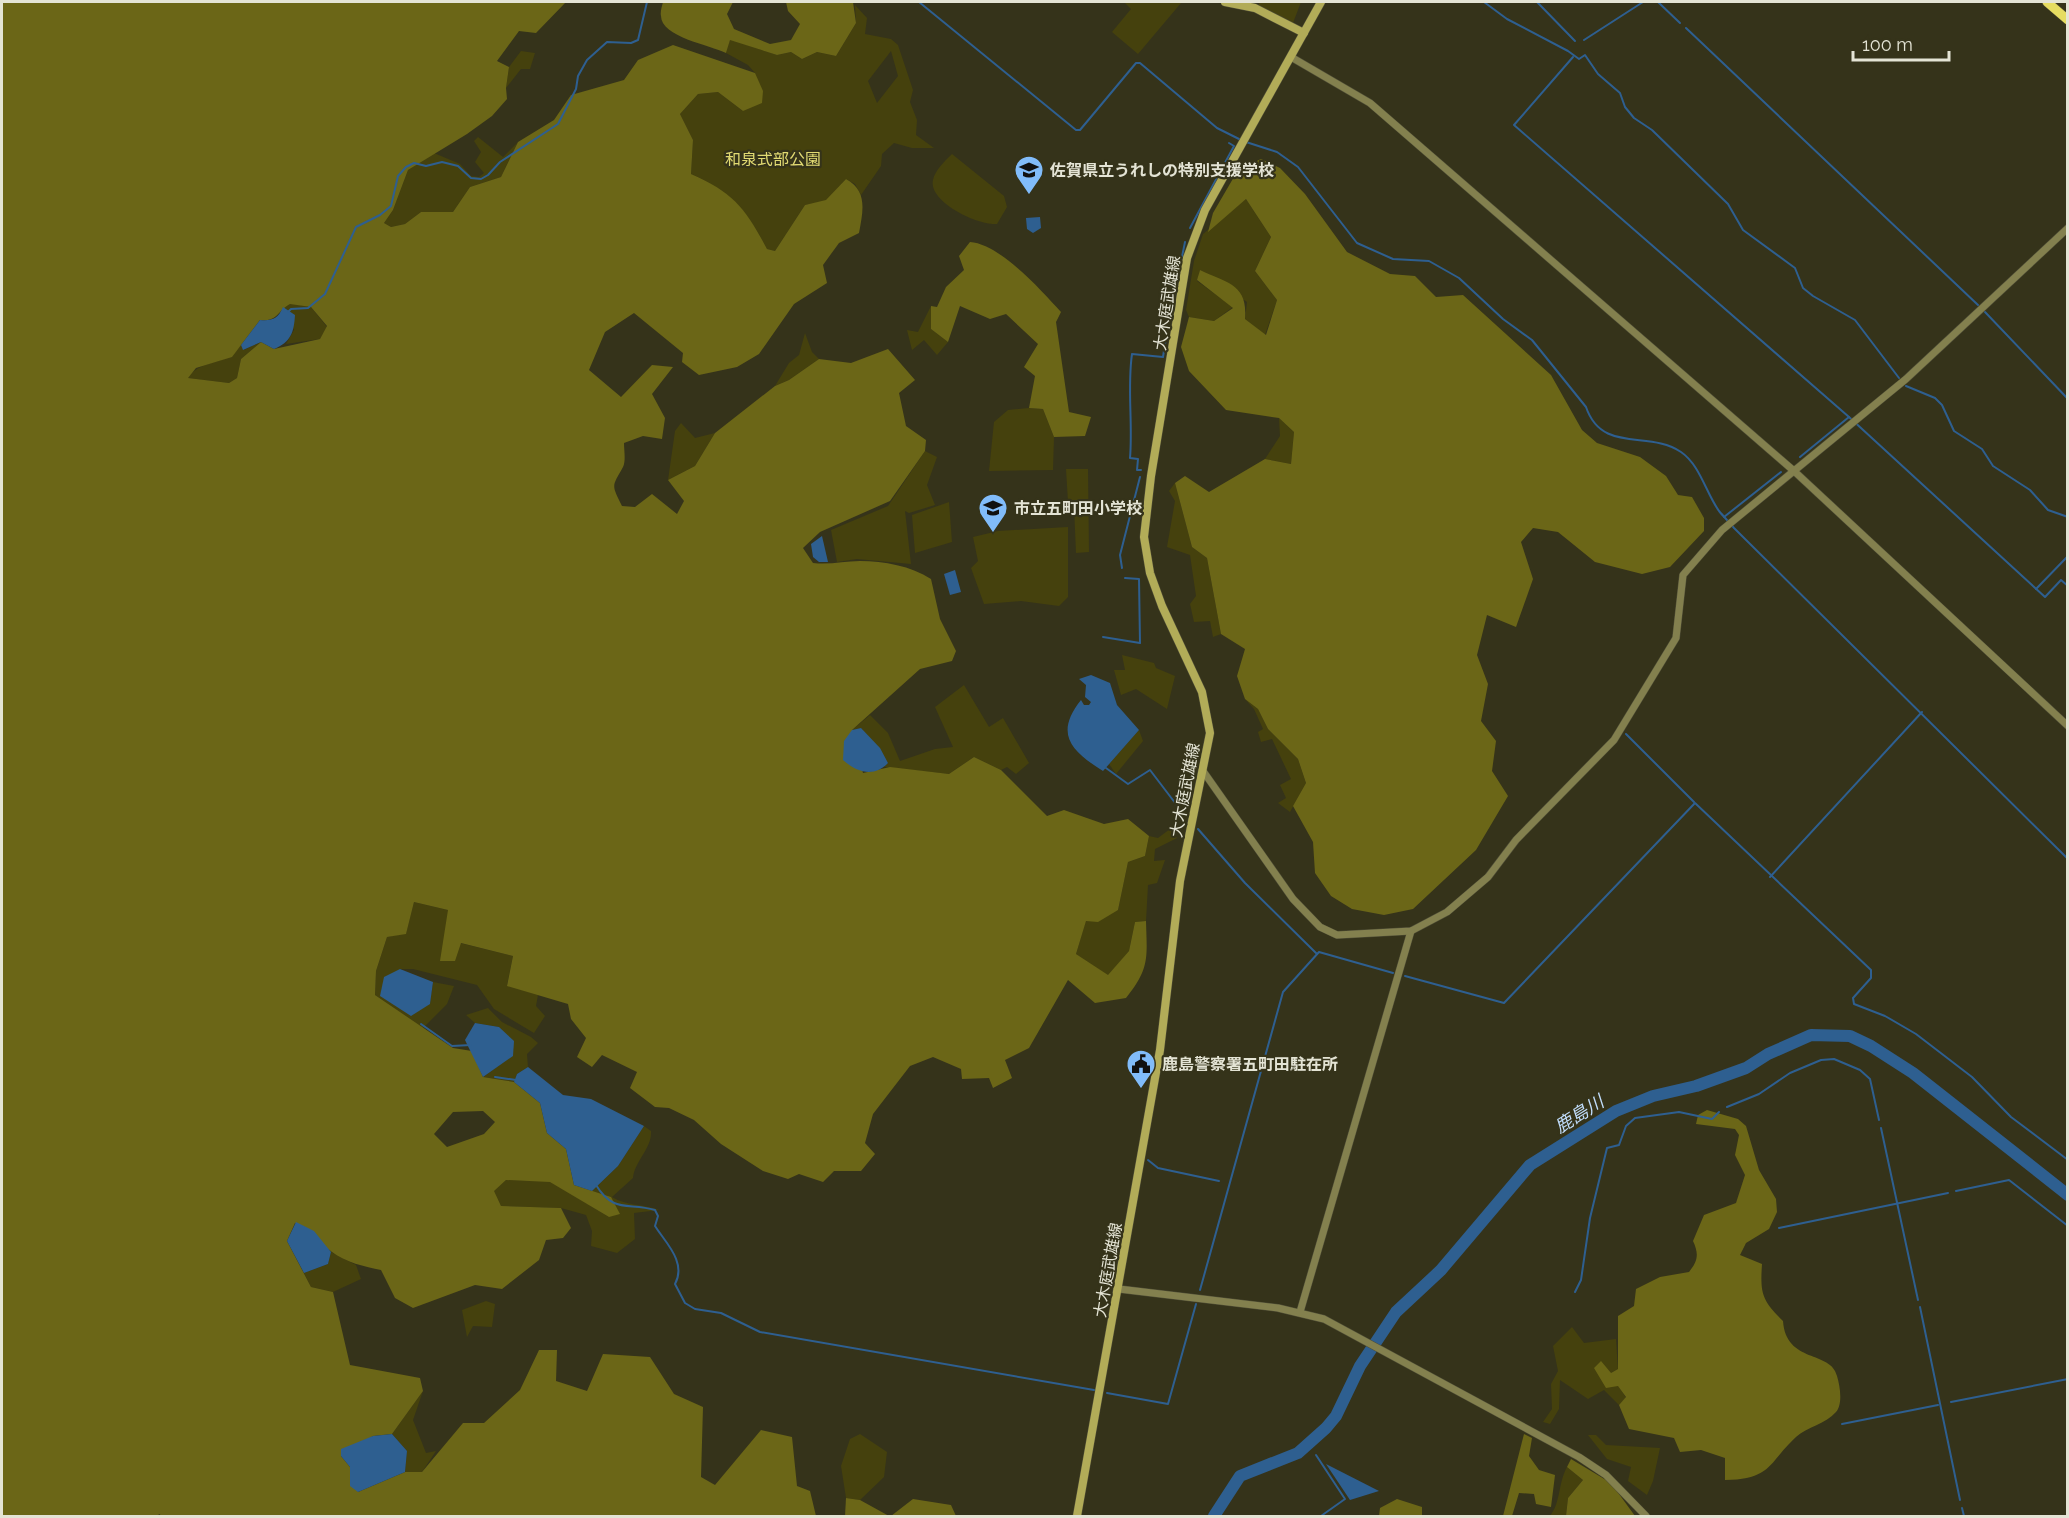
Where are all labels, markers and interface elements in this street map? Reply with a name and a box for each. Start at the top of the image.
scale bar [1853,24,1949,62]
text: 100 m [1862,34,1913,55]
park label: 和泉式部公園 [725,150,821,169]
school or university icon: 佐賀県立うれしの特別支援学校 [1013,154,1045,196]
place label: 佐賀県立うれしの特別支援学校 [1049,161,1274,180]
street label: 大木庭武雄線 [1150,254,1184,352]
school or university icon: 市立五町田小学校 [977,492,1009,534]
place label: 市立五町田小学校 [1014,499,1142,518]
street label: 大木庭武雄線 [1167,741,1203,839]
public building icon: 鹿島警察署五町田駐在所 [1125,1048,1157,1090]
place label: 鹿島警察署五町田駐在所 [1162,1055,1338,1074]
water label: 鹿島川 [1551,1090,1609,1137]
street label: 大木庭武雄線 [1090,1221,1126,1319]

